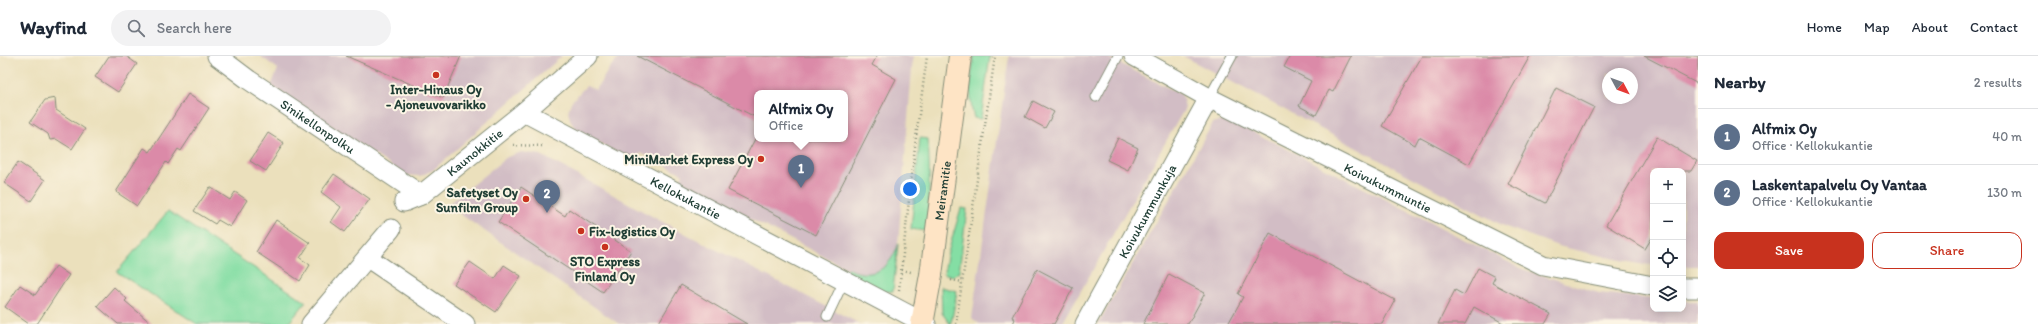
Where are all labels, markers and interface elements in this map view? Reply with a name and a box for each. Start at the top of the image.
search box [111,10,391,46]
text: Wayfind [20,16,87,39]
icon: search [125,17,147,39]
text: Search here [157,19,232,37]
text: Home [1807,19,1842,36]
text: Map [1864,19,1890,36]
text: About [1912,19,1948,36]
text: Contact [1970,19,2018,36]
north arrow [1602,68,1638,104]
marker: Inter-Hinaus Oy - Ajoneuvovarikko [431,70,441,80]
text: Nearby [1714,72,1766,92]
text: 2 results [1974,75,2022,90]
place label: Inter-Hinaus Oy - Ajoneuvovarikko [386,82,486,113]
popup [754,90,848,142]
street label: Sinikellonpolku [278,96,358,157]
text: Alfmix Oy [769,100,833,118]
text: Office [769,118,803,133]
text: Alfmix Oy [1752,120,1817,138]
street label: Kaunokkitie [444,125,506,179]
text: 1 [1724,129,1730,144]
text: 40 m [1992,129,2022,144]
text: Office · Kellokukantie [1752,138,1873,153]
place label: MiniMarket Express Oy [624,152,754,168]
marker: MiniMarket Express Oy [756,154,766,164]
pin: 1 [788,155,814,188]
street label: Meiramitie [931,160,954,221]
street label: Koivukummuntie [1342,160,1434,216]
street label: Koivukummunkuja [1116,161,1179,261]
map controls [1650,168,1686,312]
button: + [1650,168,1686,204]
street label: Kellokukantie [648,173,723,222]
text: Laskentapalvelu Oy Vantaa [1752,176,1927,194]
your location [900,179,920,199]
pin: 2 [534,180,560,213]
place label: Safetyset Oy Sunfilm Group [436,185,519,216]
text: 2 [1724,185,1730,200]
text: 130 m [1987,185,2022,200]
marker: Safetyset Oy Sunfilm Group [521,194,531,204]
text: Office · Kellokukantie [1752,194,1873,209]
button: − [1650,204,1686,240]
place label: Fix-logistics Oy [589,224,676,240]
marker: Fix-logistics Oy [576,226,586,236]
button: Save [1714,232,1864,269]
button: Share [1872,232,2022,269]
button: locate [1650,240,1686,276]
marker: STO Express Finland Oy [600,242,610,252]
place label: STO Express Finland Oy [570,254,640,285]
button: layers [1650,276,1686,312]

